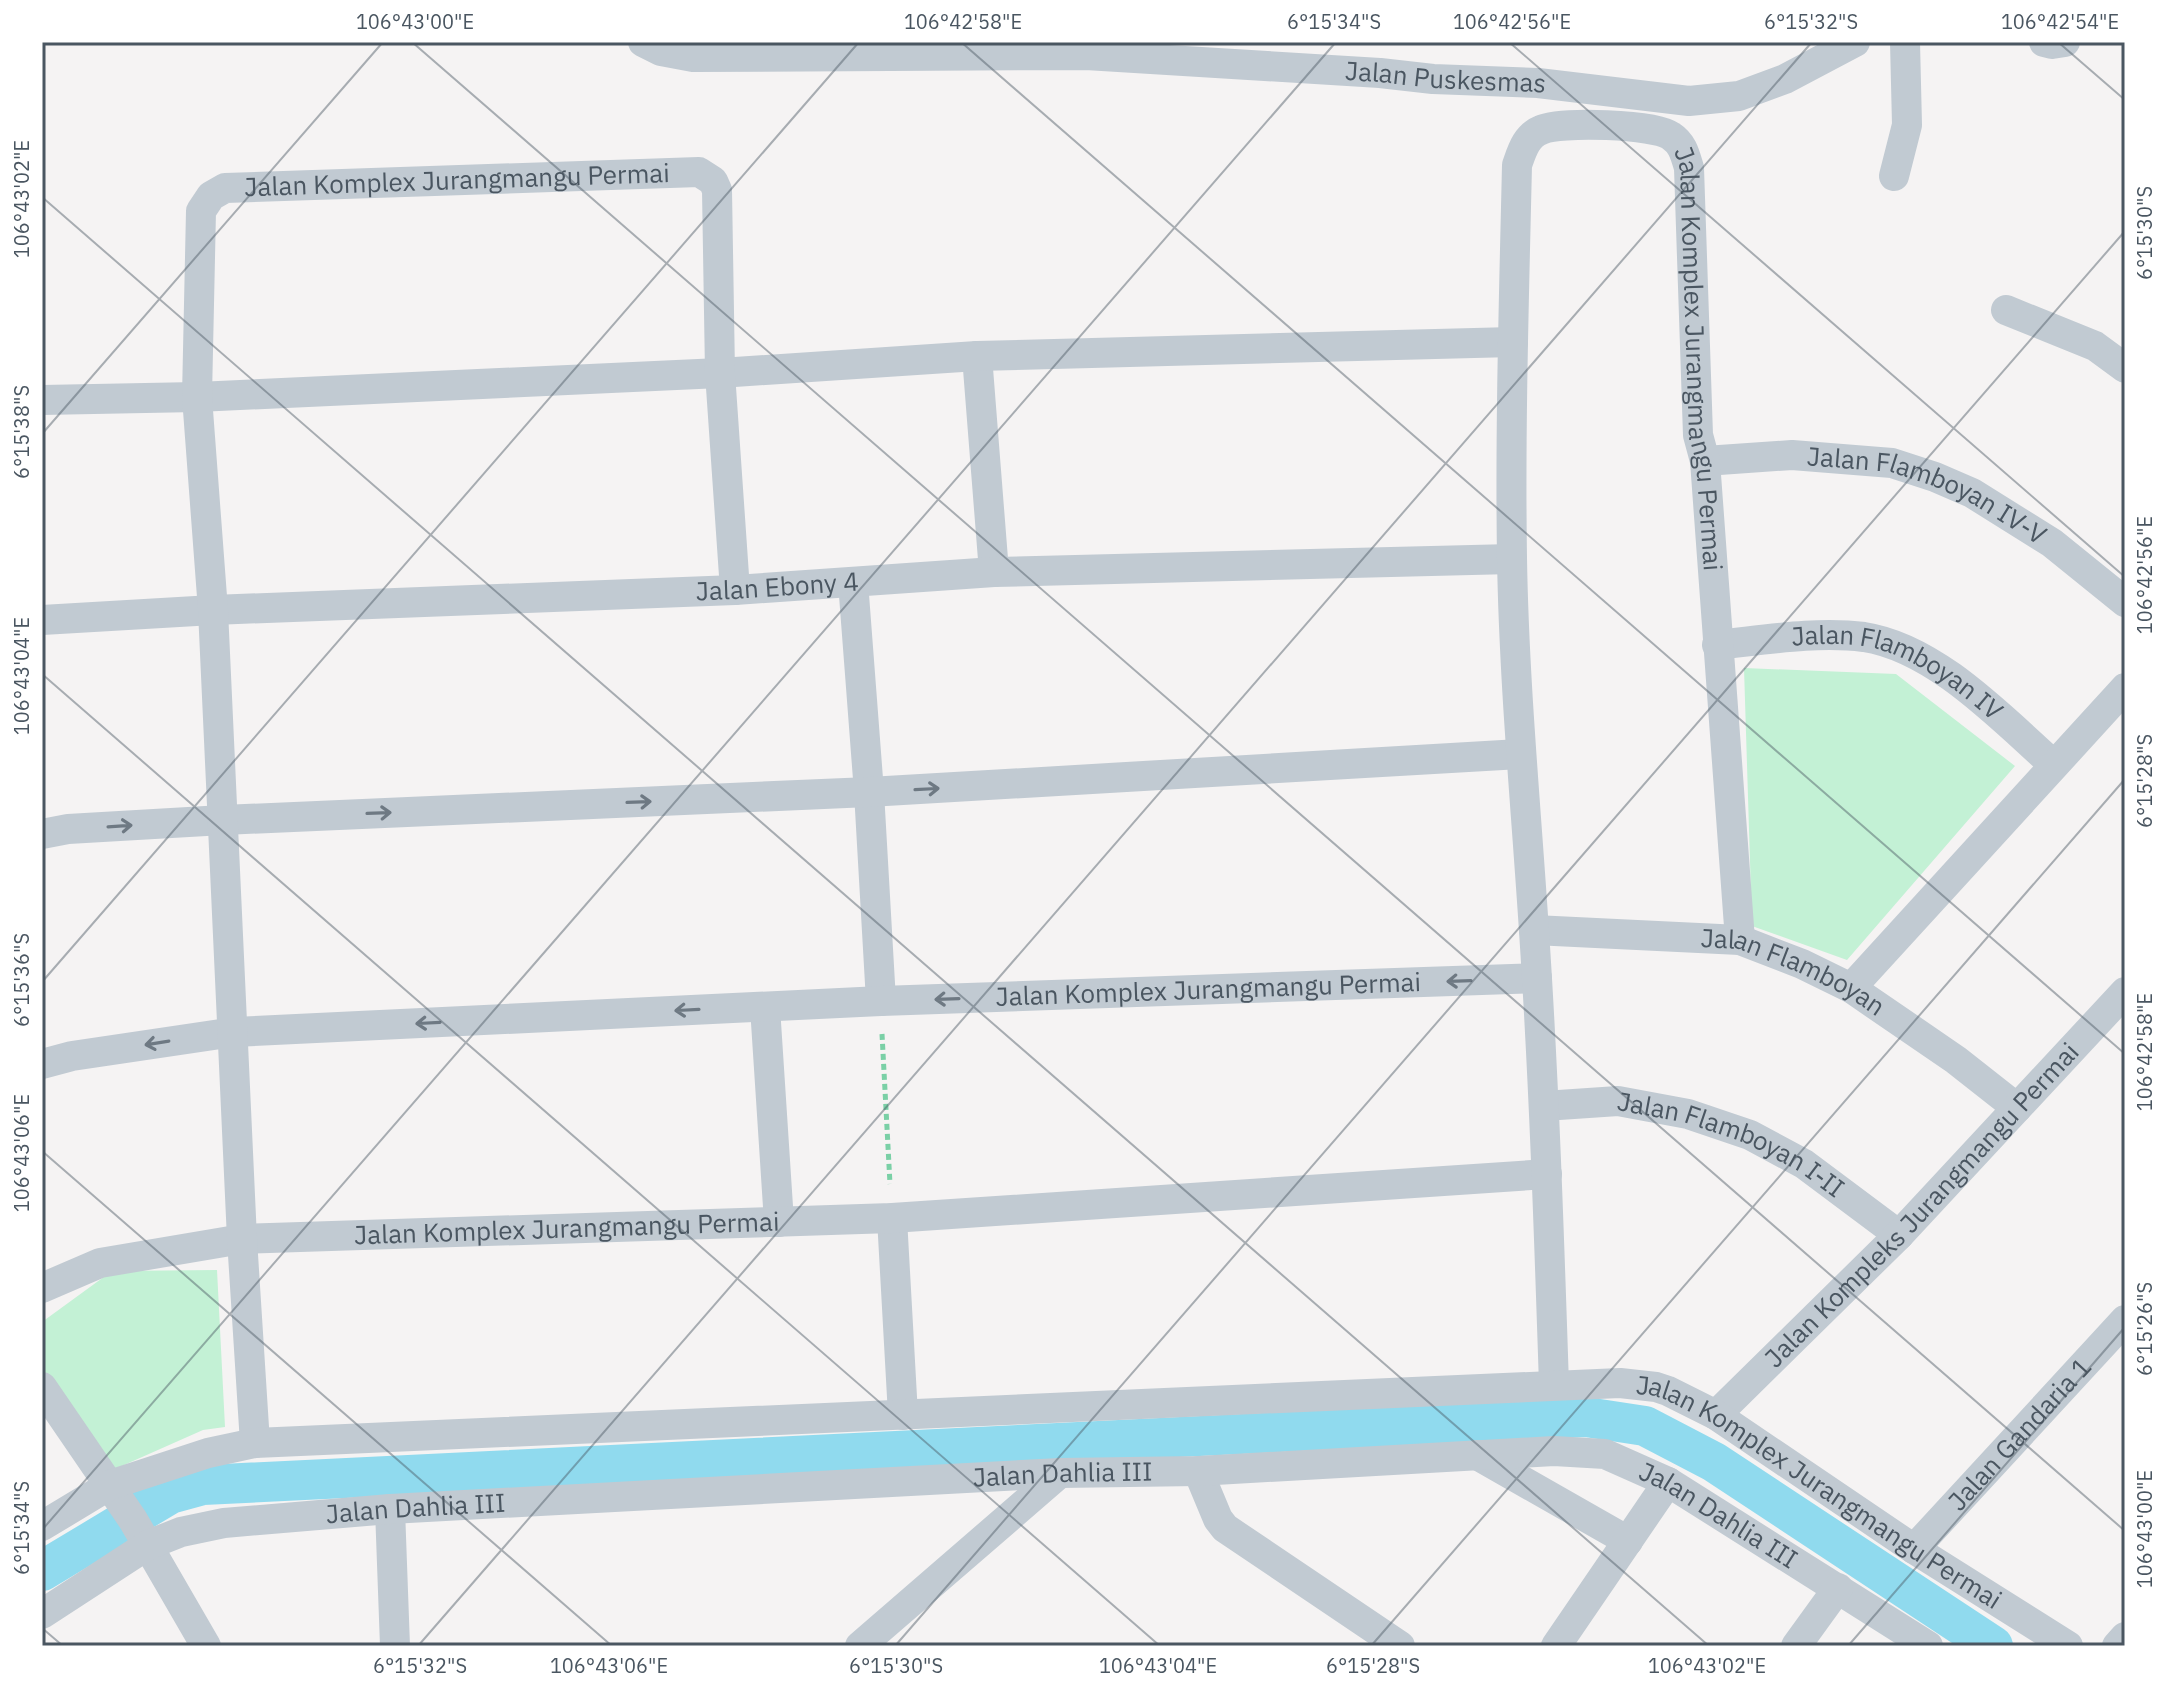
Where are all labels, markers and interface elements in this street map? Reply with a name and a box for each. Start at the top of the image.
text: 106°43'00"E [356,8,474,35]
text: 106°42'58"E [904,8,1022,35]
text: 6°15'34"S [1287,8,1381,35]
text: 106°42'56"E [1453,8,1571,35]
text: 6°15'32"S [1764,8,1858,35]
text: 106°42'54"E [2001,8,2119,35]
street label: Jalan Puskesmas [1344,53,1548,100]
text: 106°43'02"E [8,140,35,258]
street label: Jalan Komplex Jurangmangu Permai [1667,141,1731,572]
street label: Jalan Komplex Jurangmangu Permai [244,155,670,203]
text: 6°15'30"S [2131,186,2158,280]
text: 6°15'38"S [8,385,35,479]
street label: Jalan Flamboyan IV-V [1806,438,2053,552]
text: 106°42'56"E [2131,516,2158,634]
street label: Jalan Ebony 4 [695,563,860,607]
text: 106°43'04"E [8,617,35,735]
street label: Jalan Flamboyan IV [1790,617,2011,727]
text: 6°15'28"S [2131,734,2158,828]
one-way arrow [913,781,940,796]
one-way arrow [625,795,652,810]
one-way arrow [365,806,392,821]
one-way arrow [106,818,133,833]
street label: Jalan Flamboyan [1700,920,1892,1023]
text: 6°15'36"S [8,933,35,1027]
street label: Jalan Komplex Jurangmangu Permai [995,964,1421,1013]
one-way arrow [1446,973,1473,988]
one-way arrow [934,991,961,1006]
text: 106°42'58"E [2131,993,2158,1111]
one-way arrow [674,1003,701,1018]
one-way arrow [415,1015,442,1030]
street label: Jalan Kompleks Jurangmangu Permai [1757,1035,2086,1374]
one-way arrow [145,1036,170,1051]
street label: Jalan Flamboyan I-II [1615,1083,1852,1204]
text: 106°43'06"E [8,1094,35,1212]
street label: Jalan Komplex Jurangmangu Permai [353,1204,780,1251]
text: 6°15'26"S [2131,1282,2158,1376]
street label: Jalan Gandaria 1 [1940,1350,2098,1517]
street label: Jalan Komplex Jurangmangu Permai [1634,1367,2008,1616]
street label: Jalan Dahlia III [1634,1453,1804,1576]
street label: Jalan Dahlia III [972,1454,1153,1494]
text: 106°43'00"E [2131,1470,2158,1588]
text: 6°15'34"S [8,1481,35,1575]
street label: Jalan Dahlia III [324,1485,506,1530]
text: 6°15'32"S [373,1652,467,1679]
text: 106°43'06"E [550,1652,668,1679]
text: 6°15'30"S [849,1652,943,1679]
text: 106°43'04"E [1099,1652,1217,1679]
text: 6°15'28"S [1326,1652,1420,1679]
text: 106°43'02"E [1648,1652,1766,1679]

